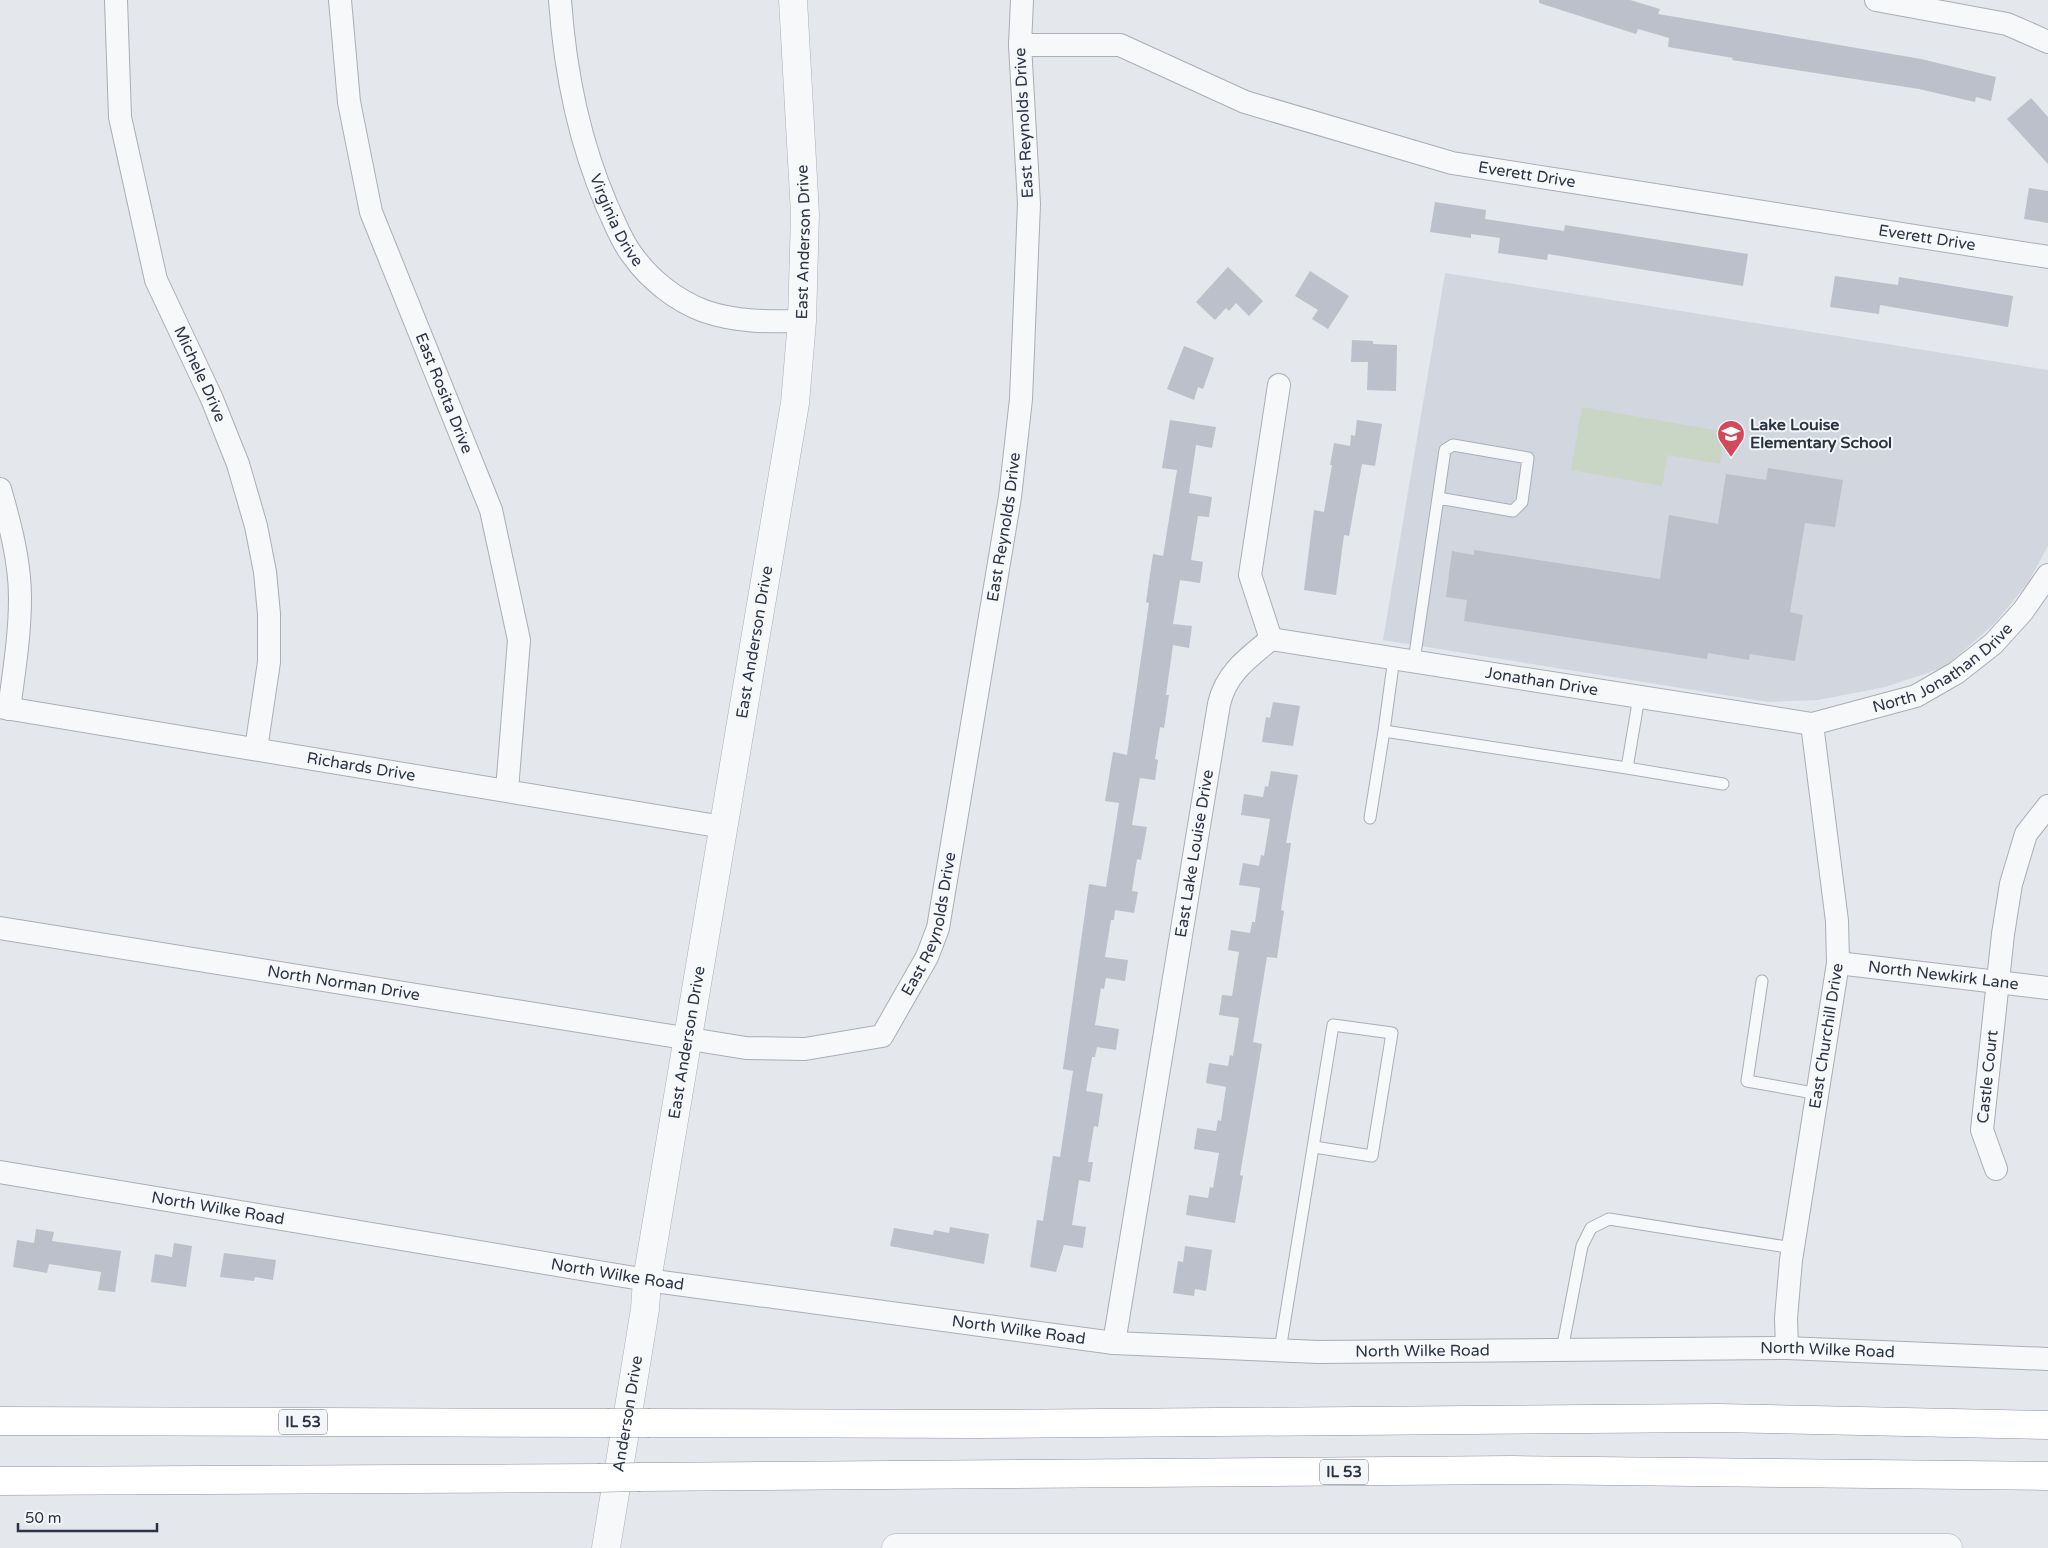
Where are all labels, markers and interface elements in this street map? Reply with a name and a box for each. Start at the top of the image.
street label: East Reynolds Drive [1010,47,1038,199]
street label: Everett Drive [1477,157,1577,192]
street label: East Anderson Drive [792,164,815,320]
street label: Virginia Drive [585,171,647,271]
street label: Everett Drive [1877,220,1977,255]
street label: Michele Drive [169,323,230,425]
street label: East Rosita Drive [411,330,477,457]
place label: Lake Louise Elementary School [1750,415,1892,453]
school or university icon: Lake Louise Elementary School [1716,419,1746,458]
street label: East Reynolds Drive [983,451,1025,603]
street label: East Anderson Drive [732,564,777,720]
street label: North Jonathan Drive [1870,619,2017,717]
street label: Jonathan Drive [1484,663,1600,700]
street label: Richards Drive [305,748,417,786]
street label: East Lake Louise Drive [1171,768,1218,939]
street label: East Reynolds Drive [897,851,961,999]
street label: North Newkirk Lane [1867,957,2020,994]
street label: North Norman Drive [266,961,421,1005]
street label: East Churchill Drive [1805,962,1848,1110]
street label: East Anderson Drive [664,965,710,1121]
street label: Castle Court [1973,1029,2003,1124]
street label: North Wilke Road [150,1187,286,1229]
street label: North Wilke Road [549,1254,685,1295]
street label: North Wilke Road [951,1311,1087,1349]
street label: North Wilke Road [1760,1338,1895,1363]
street label: North Wilke Road [1355,1341,1490,1362]
street label: Anderson Drive [609,1354,647,1473]
road number: IL 53 [279,1410,327,1434]
road number: IL 53 [1320,1460,1368,1484]
scale bar [18,1500,156,1532]
text: 50 m [25,1509,62,1527]

